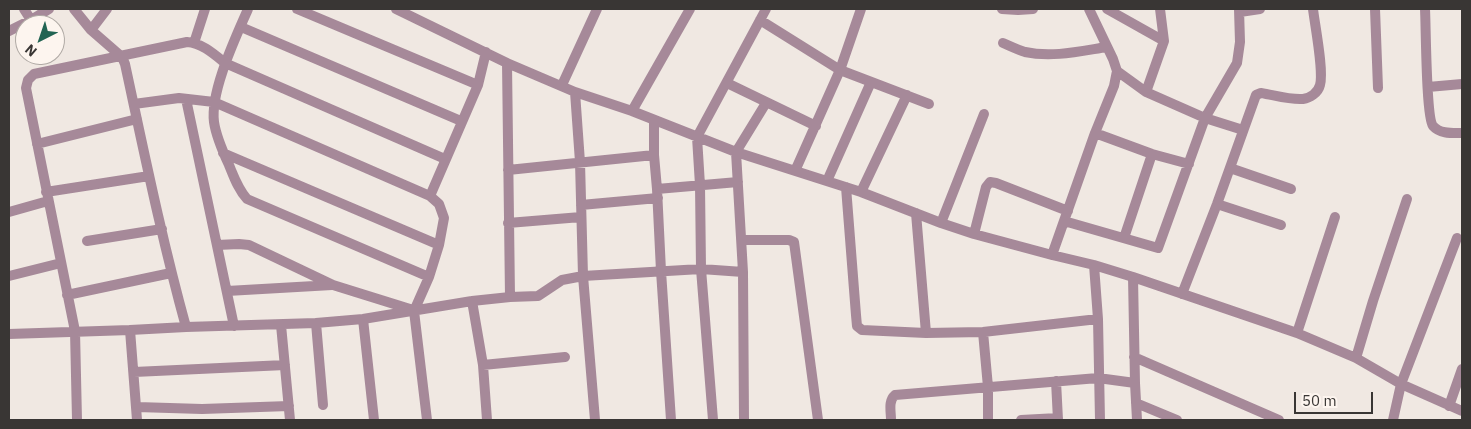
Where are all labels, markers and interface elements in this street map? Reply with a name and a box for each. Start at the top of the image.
north arrow [15,15,65,65]
text: N [21,40,41,61]
scale bar [1296,382,1375,414]
text: 50 m [1302,391,1337,410]

